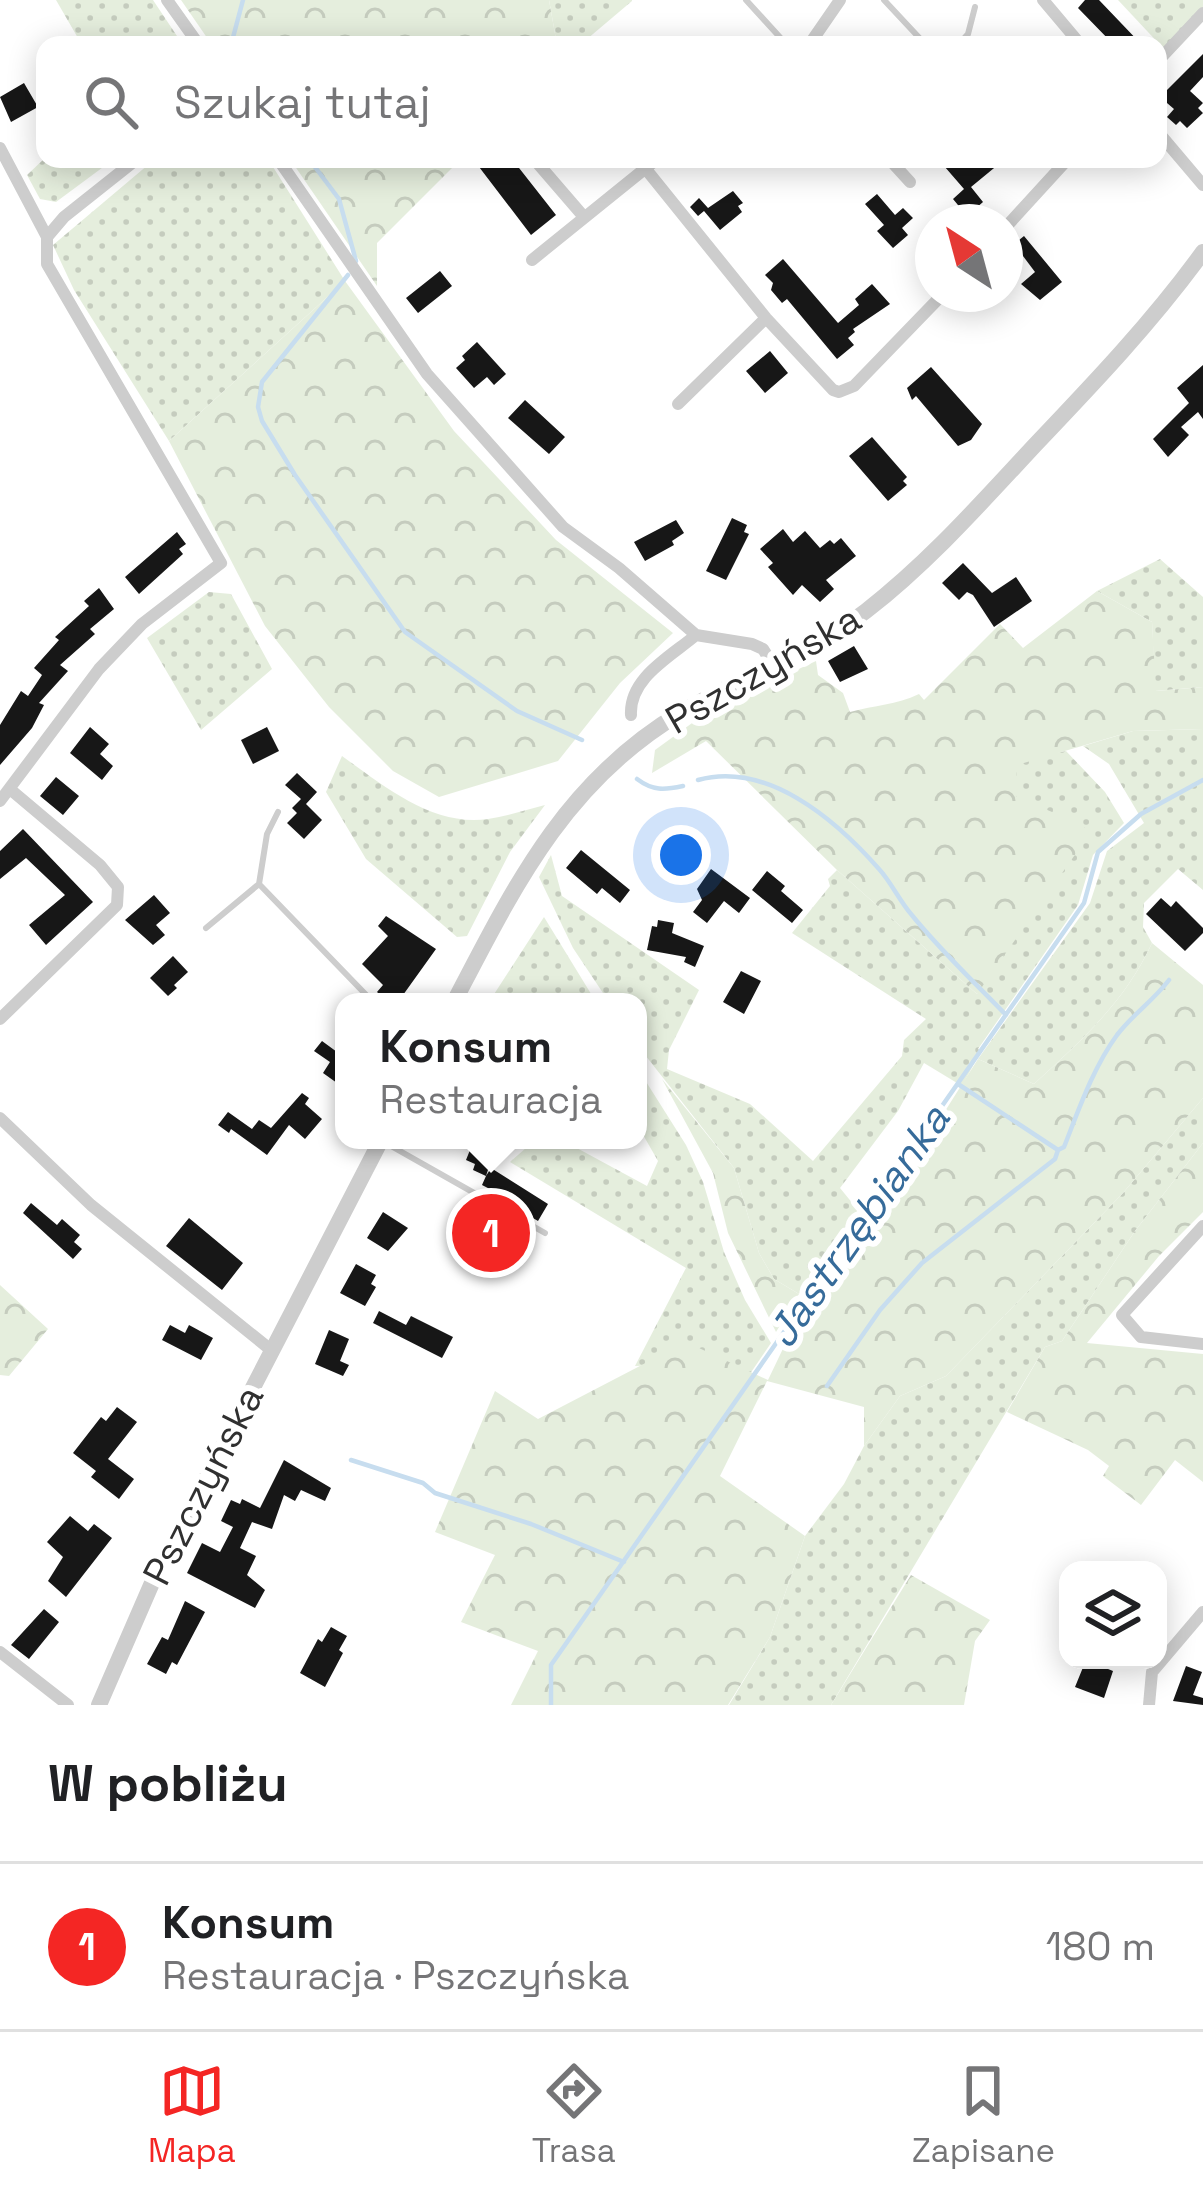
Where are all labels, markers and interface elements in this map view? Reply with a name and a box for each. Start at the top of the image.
search box [36,36,1167,168]
icon: search [78,69,144,135]
text: Szukaj tutaj [174,74,431,131]
north arrow [915,204,1023,312]
street label: Pszczyńska [657,593,869,745]
your location [651,825,711,885]
popup [335,993,647,1149]
text: Konsum [380,1018,552,1075]
text: Restauracja [380,1075,602,1124]
water label: Jastrzębianka [755,1094,962,1358]
pin: 1 [452,1188,530,1278]
street label: Pszczyńska [132,1377,274,1593]
map controls [1059,1561,1167,1669]
button: layers [1059,1561,1167,1669]
text: W pobliżu [48,1751,288,1816]
text: Konsum [162,1894,335,1951]
text: 1 [78,1922,96,1971]
text: 180 m [1046,1922,1155,1971]
text: Restauracja · Pszczyńska [162,1951,629,2000]
tab: Mapa [148,2058,236,2172]
tab: Trasa [532,2058,616,2172]
tab: Zapisane [912,2058,1055,2172]

